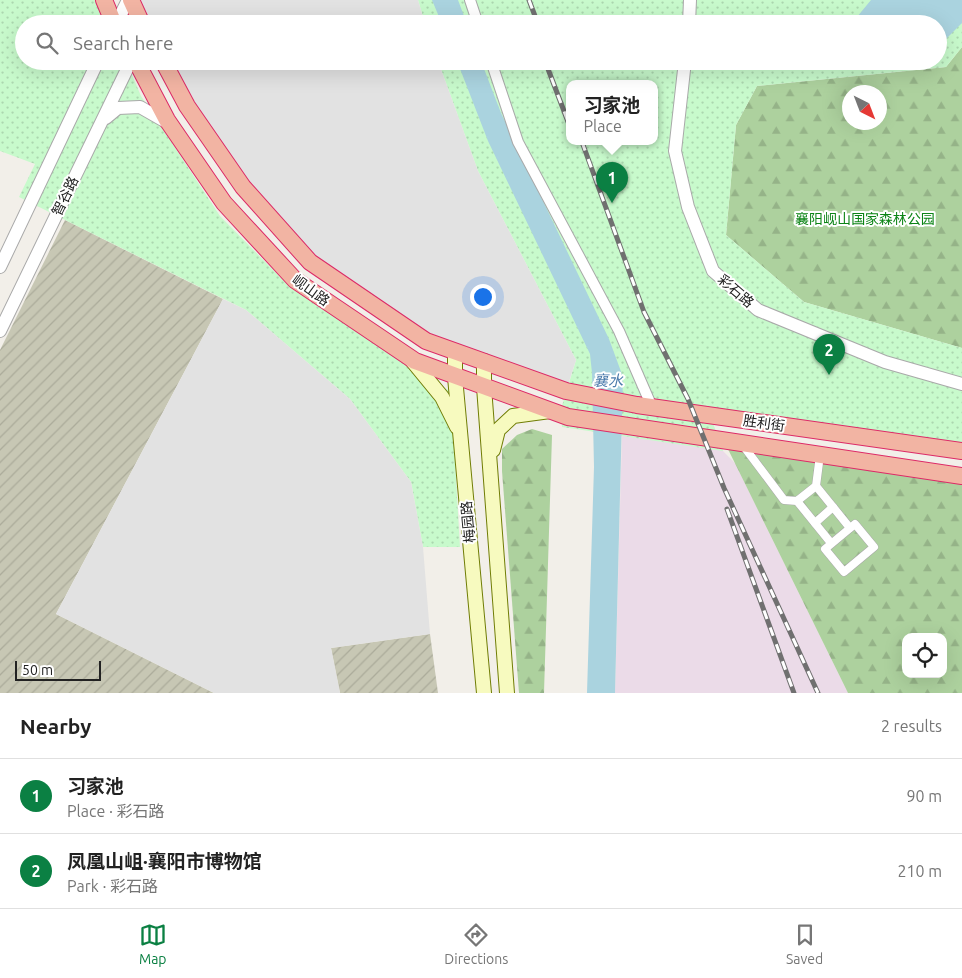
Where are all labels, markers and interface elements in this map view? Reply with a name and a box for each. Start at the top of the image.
search box [15,15,947,70]
icon: search [33,29,61,57]
text: Search here [73,32,173,54]
popup [566,80,658,145]
north arrow [842,85,887,130]
text: 习家池 [583,94,641,116]
text: Place [583,117,622,135]
pin: 1 [596,162,628,203]
street label: 智谷路 [49,174,81,218]
park label: 襄阳岘山国家森林公园 [795,211,935,227]
street label: 岘山路 [289,271,333,309]
street label: 彩石路 [715,271,757,311]
your location [470,284,496,310]
pin: 2 [813,334,845,375]
water label: 襄水 [593,372,624,389]
street label: 胜利街 [742,412,786,434]
street label: 梅园路 [458,500,478,544]
map controls [902,633,947,678]
button: locate [902,633,947,678]
scale bar [15,658,101,681]
text: 50 m [22,662,53,678]
text: Nearby [20,714,91,738]
text: 2 results [881,717,942,735]
text: 习家池 [67,775,124,797]
text: 1 [31,787,41,805]
text: 90 m [906,787,942,805]
text: Place · 彩石路 [67,802,165,820]
text: 凤凰山岨·襄阳市博物馆 [67,850,262,872]
text: 2 [31,862,41,880]
text: 210 m [897,862,942,880]
text: Park · 彩石路 [67,877,158,895]
tab: Map [139,921,167,967]
tab: Directions [444,921,508,967]
tab: Saved [786,921,823,967]

